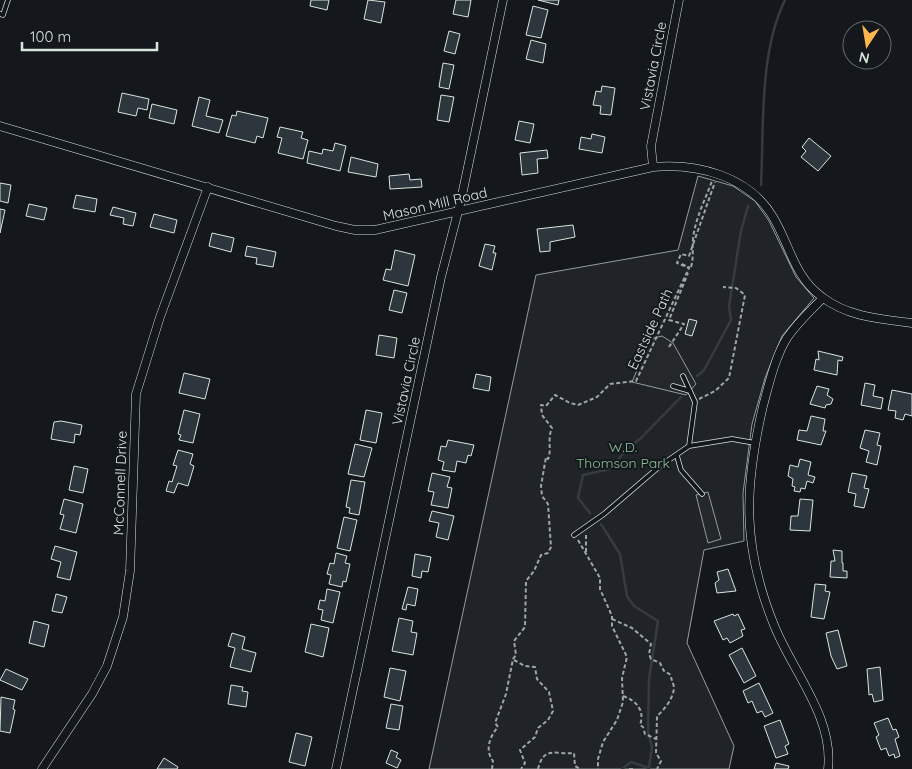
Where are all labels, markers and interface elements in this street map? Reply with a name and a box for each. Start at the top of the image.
scale bar [22,20,158,52]
street label: Vistavia Circle [636,20,670,112]
north arrow [842,20,892,70]
text: 100 m [30,27,71,46]
text: N [857,48,871,68]
street label: Mason Mill Road [381,183,489,225]
street label: Eastside Path [623,286,677,372]
street label: Vistavia Circle [388,335,424,427]
street label: McConnell Drive [109,430,131,536]
park label: W.D. Thomson Park [576,438,670,472]

